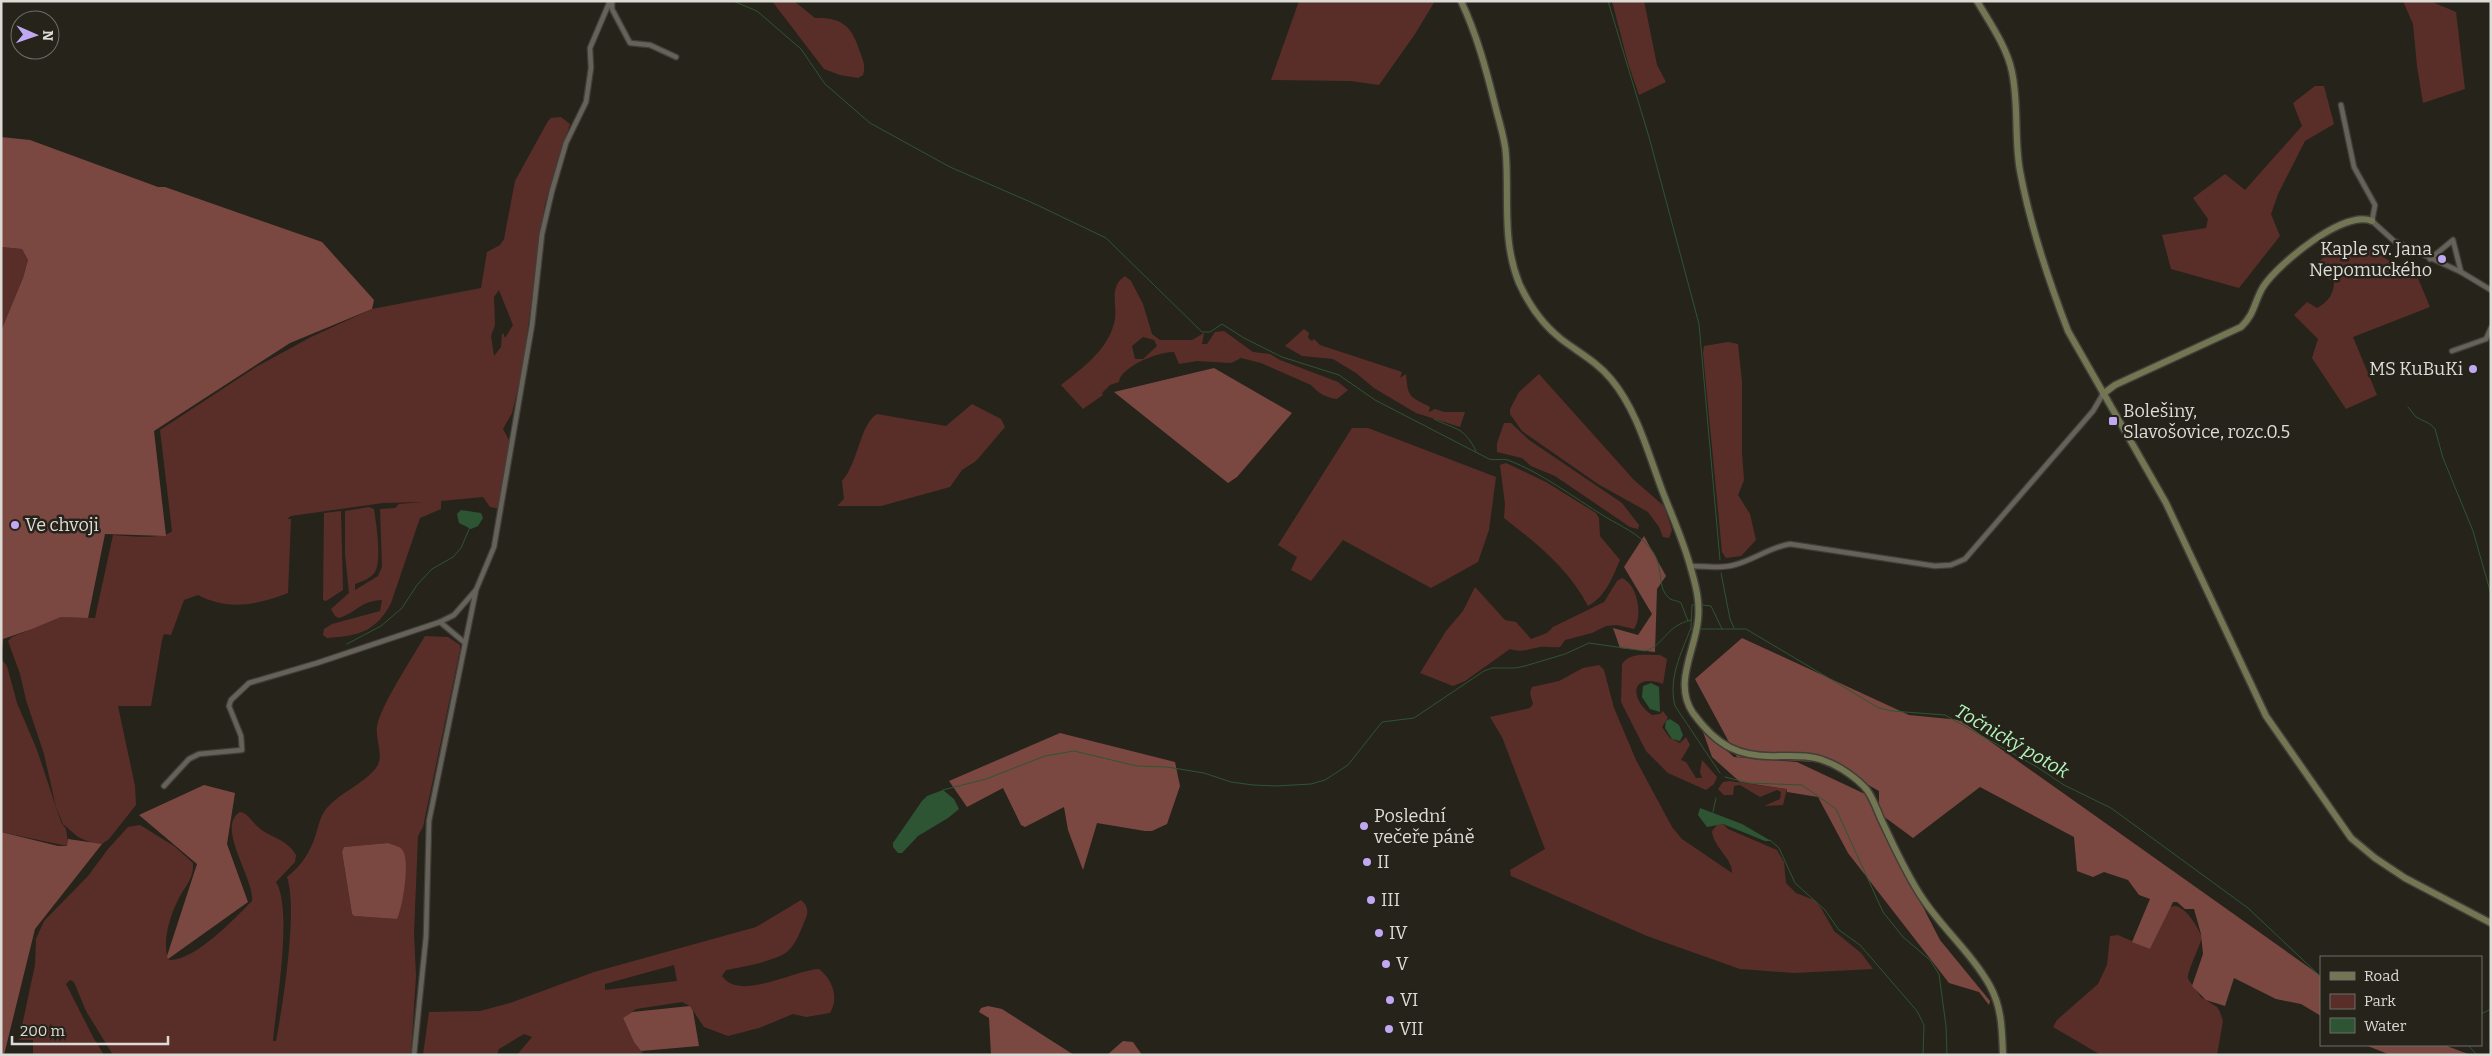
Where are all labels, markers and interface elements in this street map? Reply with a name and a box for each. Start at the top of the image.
north arrow [10,10,60,60]
text: N [39,30,56,41]
place label: Kaple sv. Jana Nepomuckého [2309,238,2432,281]
marker: Kaple sv. Jana Nepomuckého [2436,253,2448,265]
place label: MS KuBuKi [2369,358,2463,380]
marker: MS KuBuKi [2467,363,2479,375]
place label: Bolešiny, Slavošovice, rozc.0.5 [2123,400,2290,443]
marker: Bolešiny, Slavošovice, rozc.0.5 [2107,415,2119,427]
place label: Ve chvoji [25,514,99,536]
marker: Ve chvoji [9,519,21,531]
water label: Točnický potok [1951,699,2074,783]
place label: Poslední večeře páně [1373,805,1475,848]
marker: Poslední večeře páně [1358,820,1370,832]
place label: II [1377,851,1390,873]
marker: II [1361,856,1373,868]
place label: III [1381,889,1400,911]
marker: III [1365,894,1377,906]
place label: IV [1389,922,1408,944]
marker: IV [1373,927,1385,939]
place label: V [1396,953,1409,975]
legend [2320,956,2482,1046]
marker: V [1380,958,1392,970]
text: Road [2364,967,2399,985]
place label: VI [1400,989,1418,1011]
text: Park [2364,992,2396,1010]
marker: VI [1384,994,1396,1006]
scale bar [12,1014,169,1046]
text: Water [2364,1017,2407,1035]
place label: VII [1399,1018,1424,1040]
text: 200 m [20,1022,65,1040]
marker: VII [1383,1023,1395,1035]

